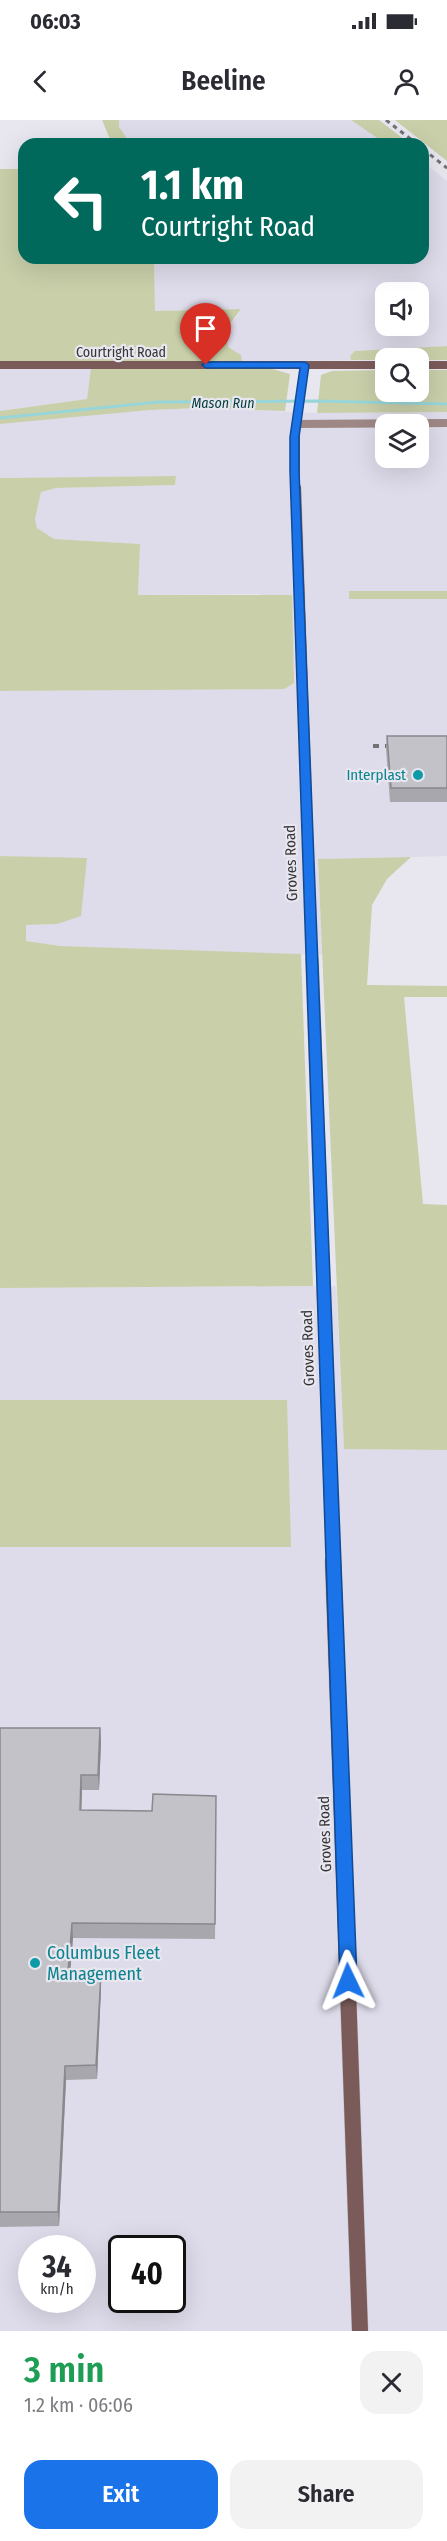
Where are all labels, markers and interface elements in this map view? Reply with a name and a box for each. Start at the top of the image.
text: 06:03 [30,8,81,35]
icon: back [24,65,57,98]
text: Beeline [181,65,266,97]
icon: person [390,65,423,98]
text: 1.1 km [141,160,244,210]
icon: left [42,162,120,240]
text: Courtright Road [141,211,315,243]
map controls [375,282,429,468]
button: sound [375,282,429,336]
pin [180,303,231,365]
icon: arrive [189,312,222,345]
street label: Courtright Road [76,344,166,361]
button: search [375,348,429,402]
water label: Mason Run [191,395,255,412]
button: layers [375,414,429,468]
place label: Interplast [346,766,406,784]
marker: Interplast [411,768,425,782]
street label: Groves Road [281,825,301,901]
street label: Groves Road [298,1310,318,1386]
street label: Groves Road [315,1796,335,1872]
place label: Columbus Fleet Management [47,1942,160,1985]
position arrow [316,1949,380,2013]
marker: Columbus Fleet Management [28,1956,42,1970]
speed limit sign: 40 [108,2235,186,2313]
text: 34 [42,2249,72,2285]
text: km/h [40,2280,74,2298]
text: 3 min [24,2348,104,2392]
button: close [360,2351,423,2414]
text: 1.2 km · 06:06 [24,2393,133,2417]
button: Exit [24,2460,218,2529]
button: Share [230,2460,423,2529]

